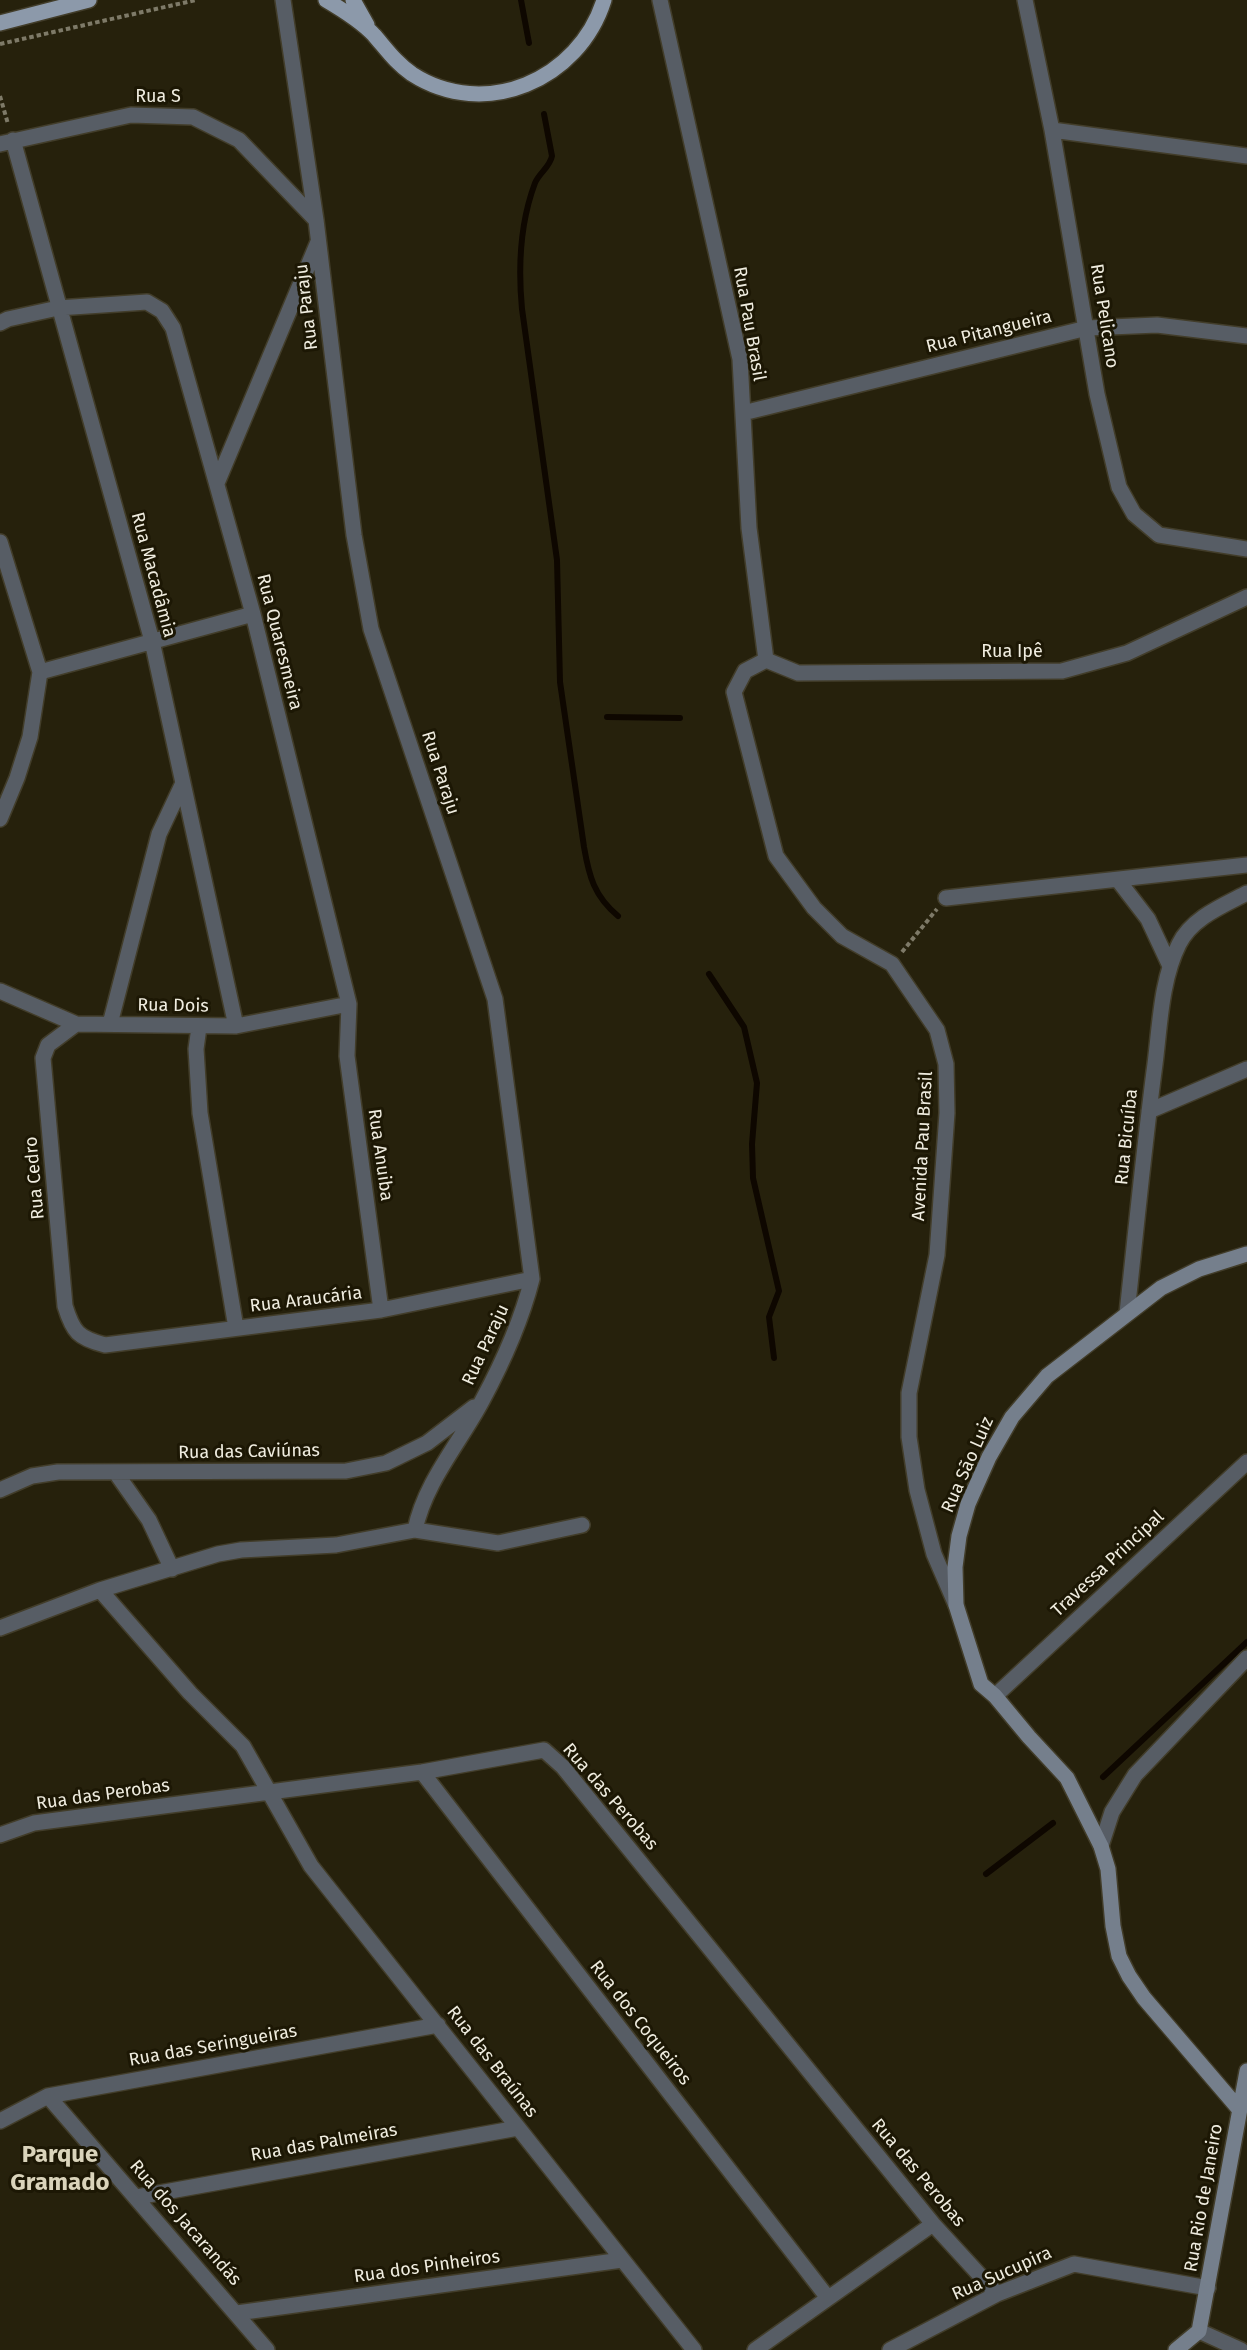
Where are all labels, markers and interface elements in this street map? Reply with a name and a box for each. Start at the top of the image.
street label: Rua S [135,86,181,108]
street label: Rua Pelicano [1085,262,1123,370]
street label: Rua Paraju [291,263,323,351]
street label: Rua Pau Brasil [728,265,770,383]
street label: Rua Pitangueira [924,306,1054,358]
street label: Rua Macadâmia [126,510,180,640]
street label: Rua Quaresmeira [252,572,306,712]
street label: Rua Ipê [981,641,1043,663]
street label: Rua Paraju [416,728,464,818]
street label: Rua Dois [137,995,209,1017]
street label: Avenida Pau Brasil [908,1071,938,1221]
street label: Rua Bicuíba [1111,1088,1143,1186]
street label: Rua Anuiba [363,1108,397,1202]
street label: Rua Cedro [21,1136,49,1220]
street label: Rua Araucária [249,1282,363,1318]
street label: Rua Paraju [458,1301,514,1389]
street label: Rua São Luiz [937,1414,999,1516]
street label: Rua das Caviúnas [178,1440,320,1464]
street label: Travessa Principal [1047,1506,1169,1622]
street label: Rua das Perobas [558,1739,662,1855]
street label: Rua das Perobas [35,1775,171,1815]
street label: Rua dos Coqueiros [585,1956,695,2090]
street label: Rua das Braúnas [442,2002,542,2122]
street label: Rua das Seringueiras [127,2021,299,2071]
street label: Rua das Perobas [866,2114,970,2232]
street label: Rua das Palmeiras [249,2119,399,2167]
street label: Rua Rio de Janeiro [1180,2122,1228,2274]
district label: Parque Gramado [10,2141,110,2197]
street label: Rua dos Jacarandás [125,2156,245,2290]
street label: Rua Sucupira [949,2242,1055,2306]
street label: Rua dos Pinheiros [353,2246,501,2288]

